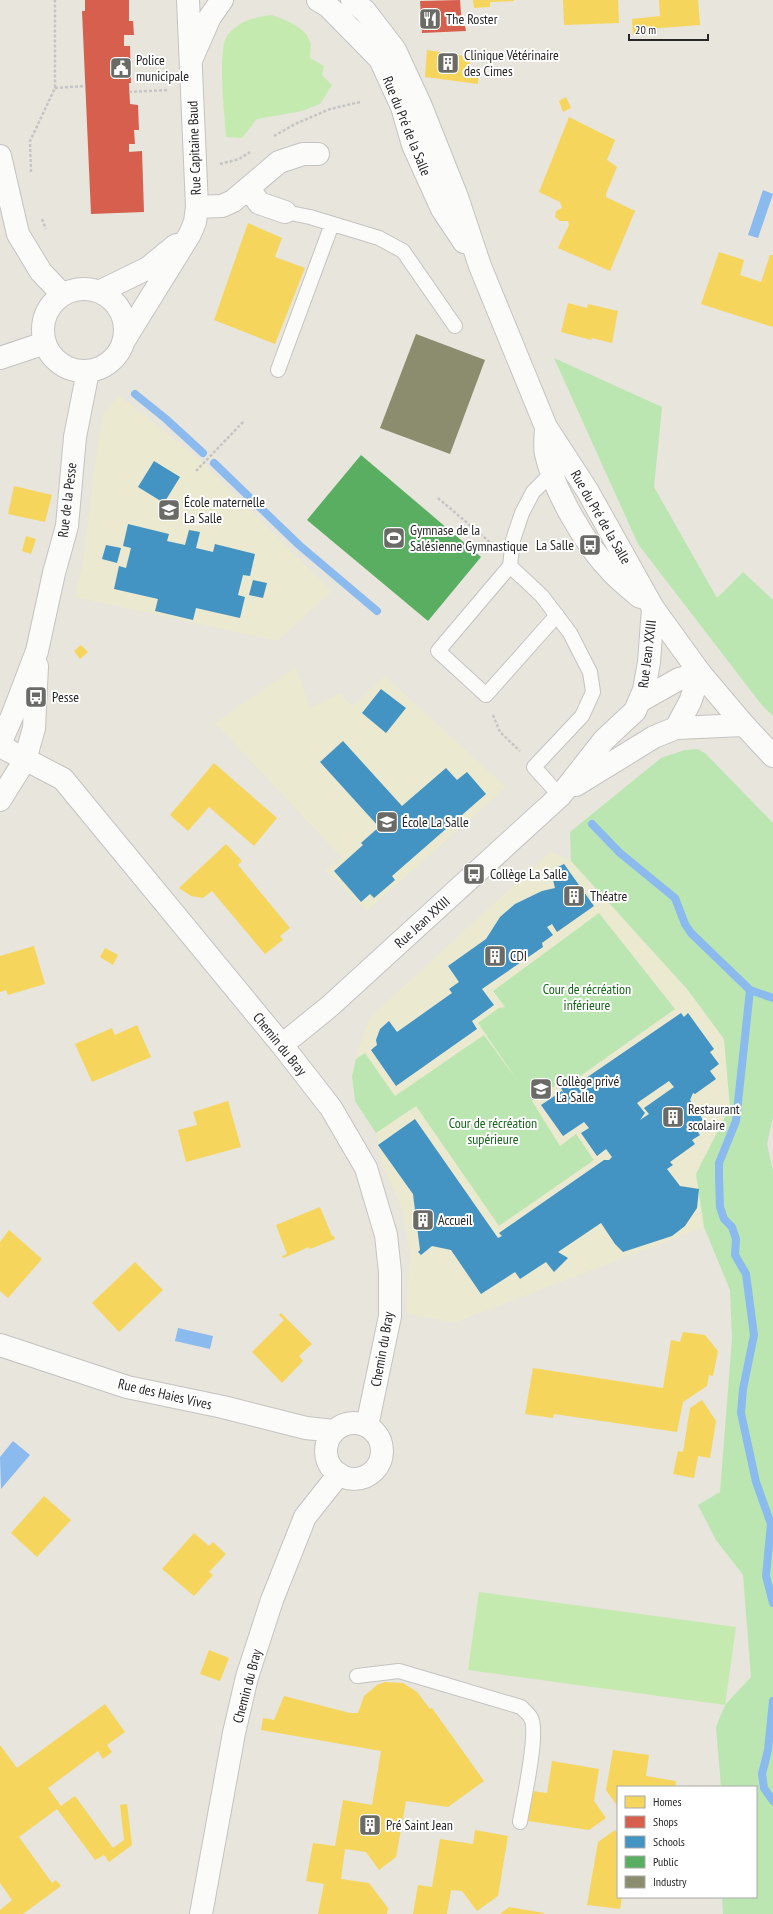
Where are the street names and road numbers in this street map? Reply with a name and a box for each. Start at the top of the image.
street label: Rue du Pré de la Salle [379,74,435,179]
street label: Rue Capitaine Baud [183,101,205,195]
street label: Rue de la Pesse [53,461,81,538]
street label: Rue du Pré de la Salle [567,467,635,567]
street label: Rue Jean XXIII [634,619,660,689]
street label: Rue Jean XXIII [391,892,453,952]
street label: Chemin du Bray [249,1009,311,1080]
street label: Chemin du Bray [367,1309,398,1388]
street label: Rue des Haies Vives [116,1374,214,1414]
street label: Chemin du Bray [228,1646,266,1725]

